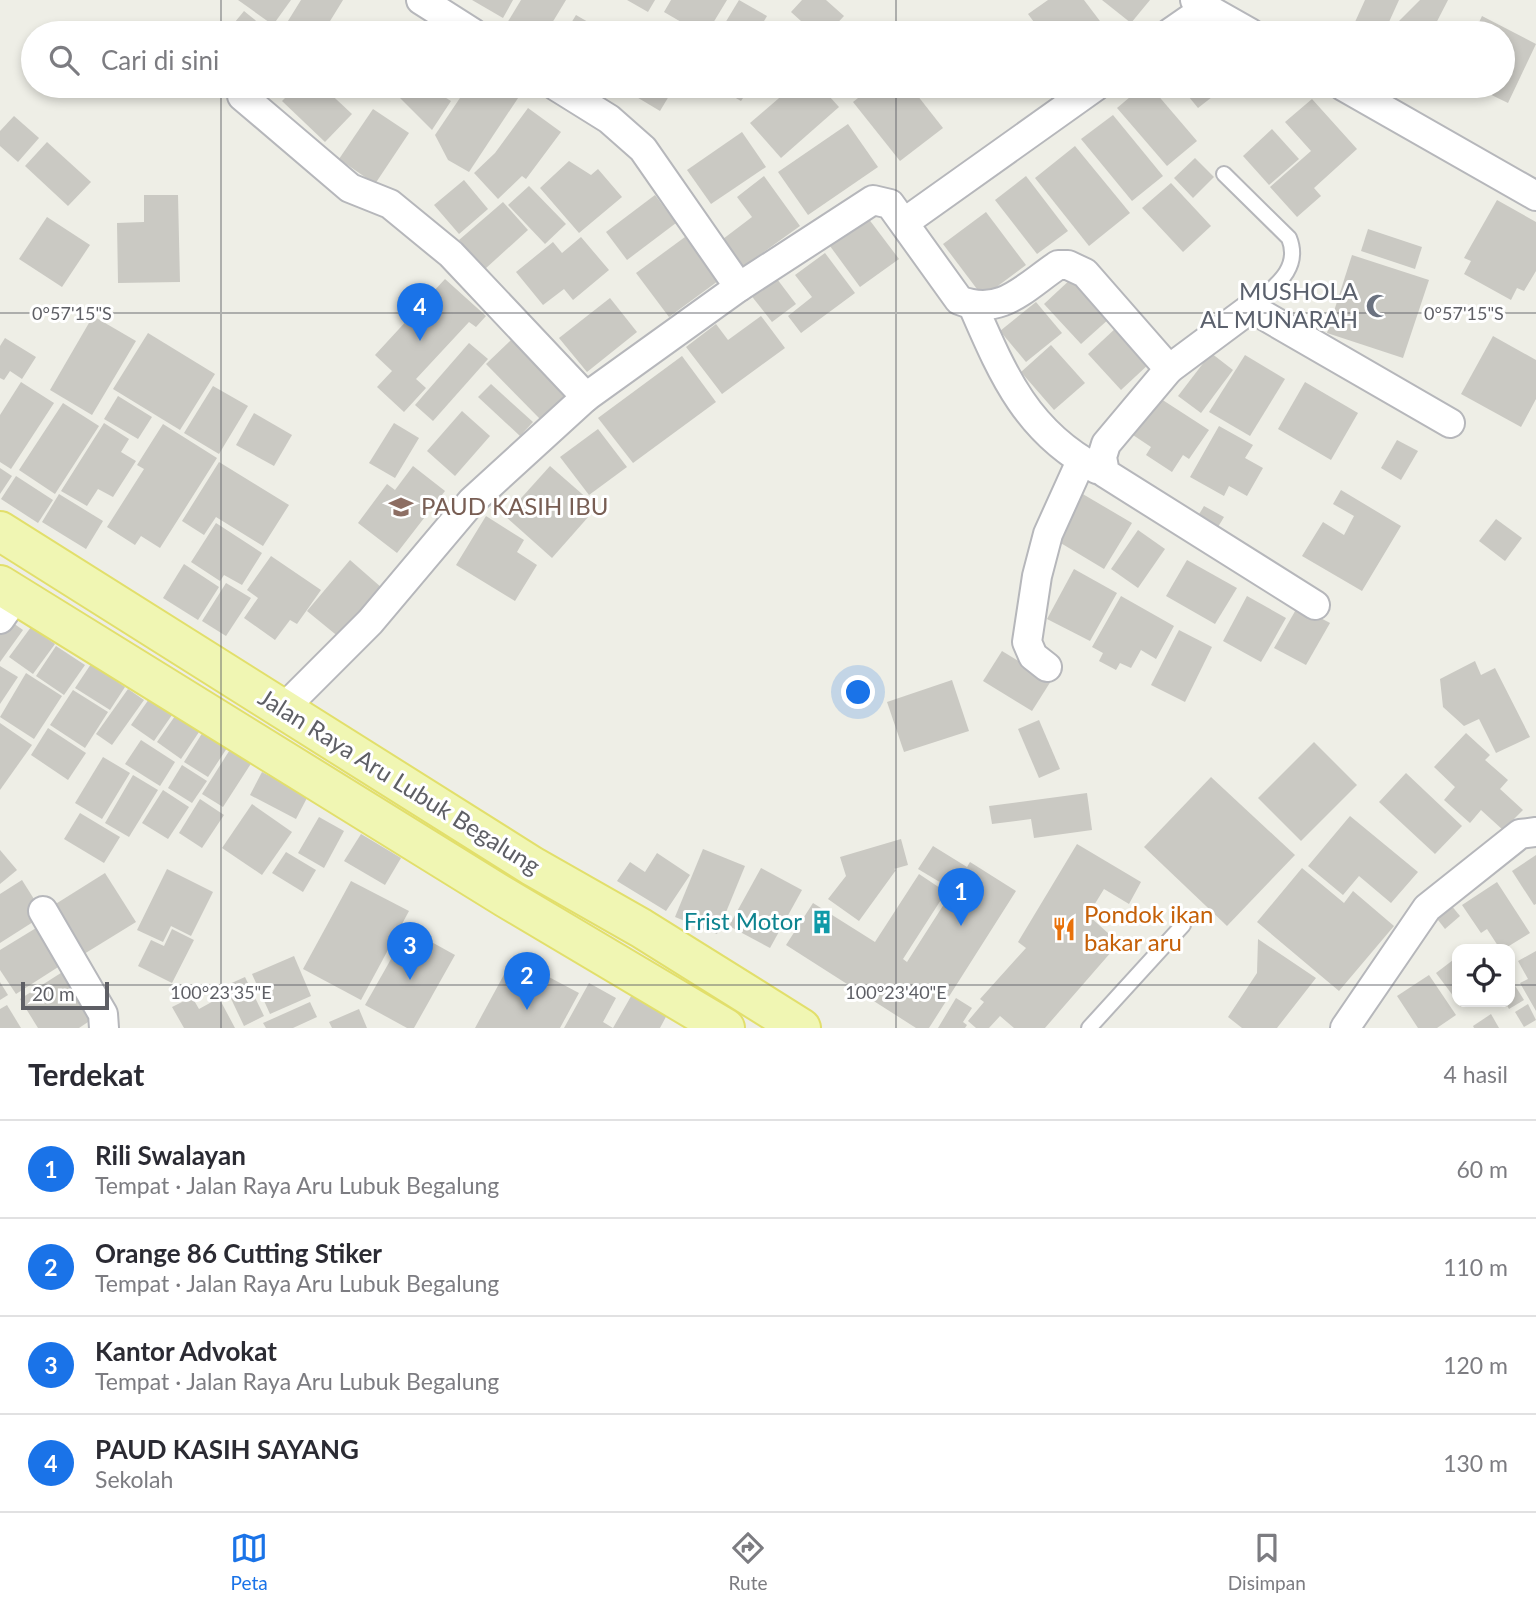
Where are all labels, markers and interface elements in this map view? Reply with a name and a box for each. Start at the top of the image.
search box [21,21,1515,98]
icon: search [45,41,83,79]
text: Cari di sini [101,44,219,76]
place label: MUSHOLA AL MUNARAH [1200,276,1359,333]
pin: 4 [397,283,443,341]
mosque icon: MUSHOLA AL MUNARAH [1364,292,1392,320]
text: 0°57'15"S [32,302,112,324]
text: 0°57'15"S [1424,302,1504,324]
place label: PAUD KASIH IBU [421,491,608,520]
school or university icon: PAUD KASIH IBU [387,493,415,521]
your location [841,675,875,709]
street label: Jalan Raya Aru Lubuk Begalung [254,682,546,880]
pin: 1 [938,868,984,926]
place label: Pondok ikan bakar aru [1084,899,1213,956]
place label: Frist Motor [684,906,802,935]
building icon: Frist Motor [808,908,836,936]
restaurant icon: Pondok ikan bakar aru [1050,915,1078,943]
pin: 3 [387,922,433,980]
map controls [1452,944,1515,1007]
button: locate [1452,944,1515,1007]
pin: 2 [504,952,550,1010]
scale bar [21,979,108,1011]
text: 100°23'35"E [170,981,272,1003]
text: 100°23'40"E [845,981,947,1003]
text: 20 m [32,982,75,1005]
text: Terdekat [28,1056,144,1092]
text: 4 hasil [1444,1060,1508,1088]
text: Rili Swalayan [95,1139,246,1171]
text: 1 [44,1155,58,1183]
text: 60 m [1457,1155,1508,1183]
text: Tempat · Jalan Raya Aru Lubuk Begalung [95,1171,499,1199]
text: Orange 86 Cutting Stiker [95,1237,382,1269]
text: 2 [44,1253,58,1281]
text: 110 m [1443,1253,1508,1281]
text: Tempat · Jalan Raya Aru Lubuk Begalung [95,1269,499,1297]
text: Kantor Advokat [95,1335,277,1367]
text: 3 [44,1351,58,1379]
text: 120 m [1443,1351,1508,1379]
text: Tempat · Jalan Raya Aru Lubuk Begalung [95,1367,499,1395]
text: PAUD KASIH SAYANG [95,1433,359,1465]
text: 4 [44,1449,58,1477]
text: 130 m [1443,1449,1508,1477]
text: Sekolah [95,1465,173,1493]
tab: Peta [230,1529,268,1594]
tab: Rute [729,1529,767,1594]
tab: Disimpan [1228,1529,1306,1594]

